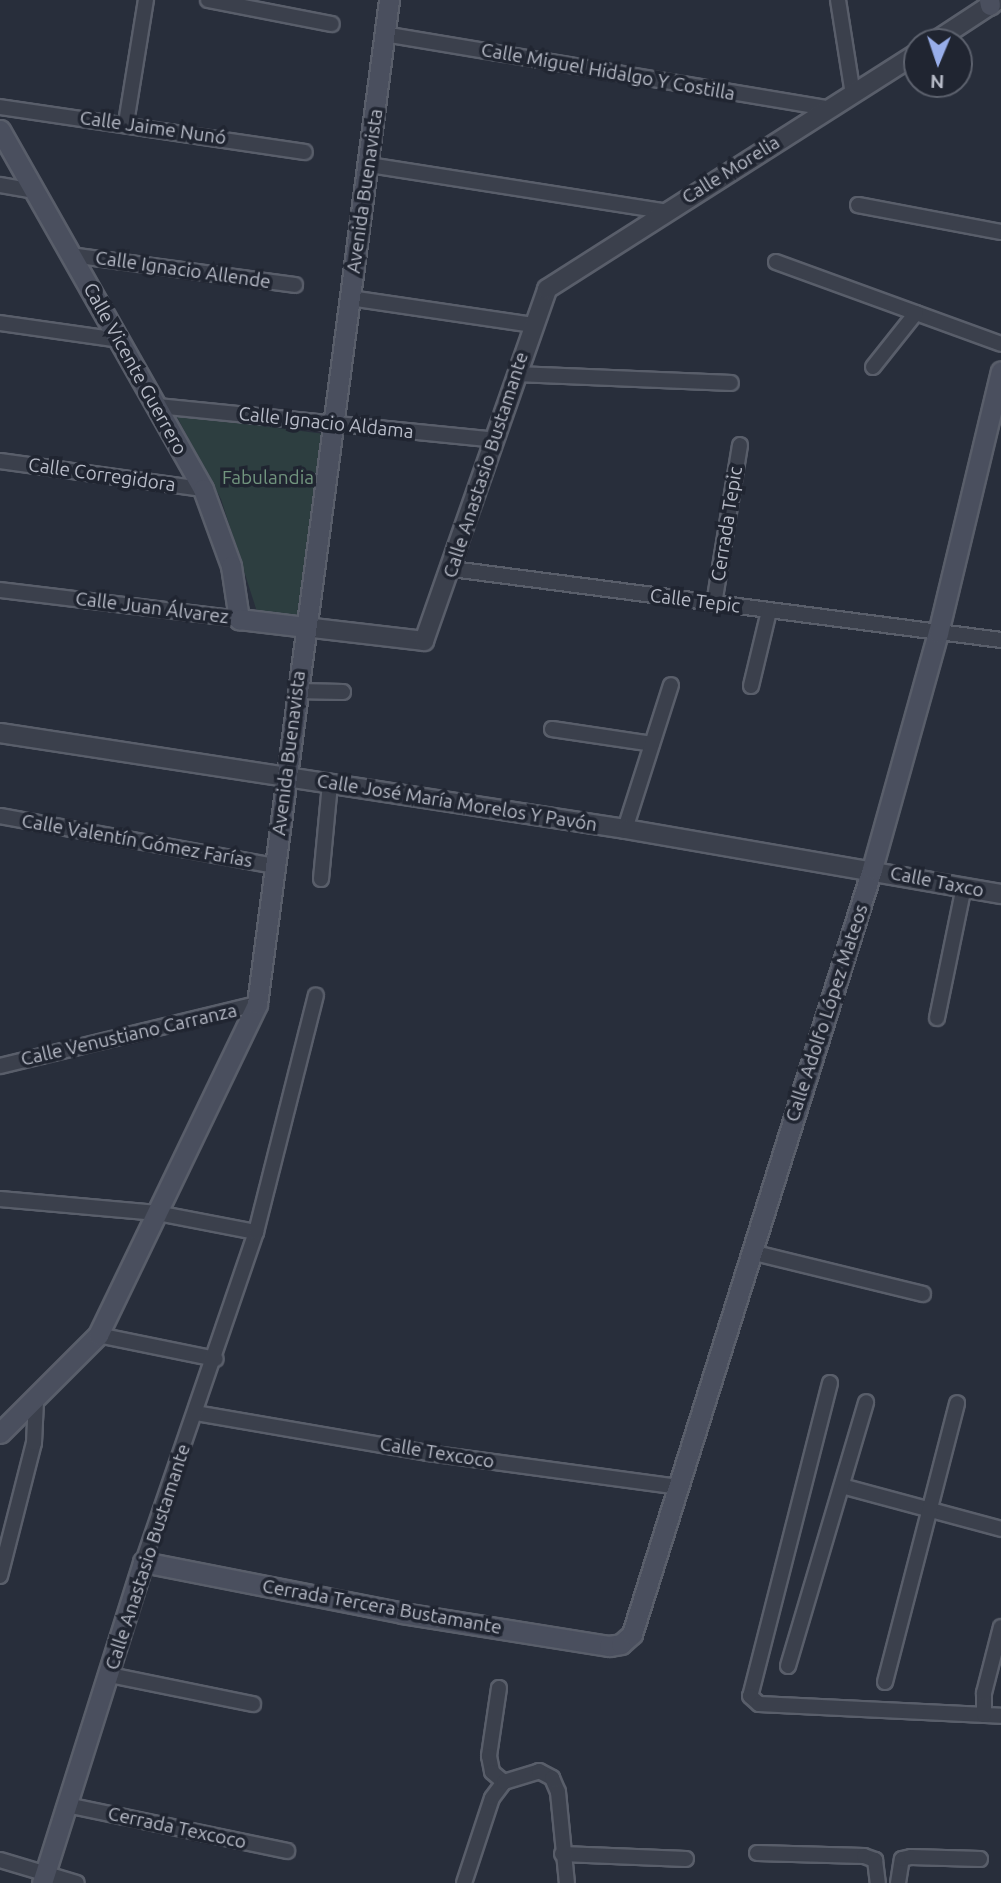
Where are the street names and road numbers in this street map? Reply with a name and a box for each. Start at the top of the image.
street label: Calle Miguel Hidalgo Y Costilla [479,38,737,106]
street label: Calle Jaime Nunó [78,106,228,150]
street label: Avenida Buenavista [342,107,388,275]
street label: Calle Morelia [678,131,784,209]
street label: Calle Ignacio Allende [94,246,272,294]
street label: Calle Vicente Guerrero [78,279,192,459]
street label: Calle Anastasio Bustamante [439,349,533,581]
street label: Calle Ignacio Aldama [237,402,415,444]
street label: Calle Corregidora [27,453,177,497]
street label: Cerrada Tepic [707,465,747,583]
street label: Calle Tepic [648,584,742,618]
street label: Calle Juan Álvarez [74,587,230,629]
street label: Avenida Buenavista [268,669,310,837]
street label: Calle José María Morelos Y Pavón [315,770,599,836]
street label: Calle Valentín Gómez Farías [20,809,254,873]
street label: Calle Taxco [888,862,986,902]
street label: Calle Adolfo López Mateos [781,901,873,1125]
street label: Calle Venustiano Carranza [19,999,239,1071]
street label: Calle Texcoco [378,1433,496,1473]
street label: Calle Anastasio Bustamante [101,1441,195,1673]
street label: Cerrada Tercera Bustamante [261,1575,503,1639]
street label: Cerrada Texcoco [106,1802,248,1854]

